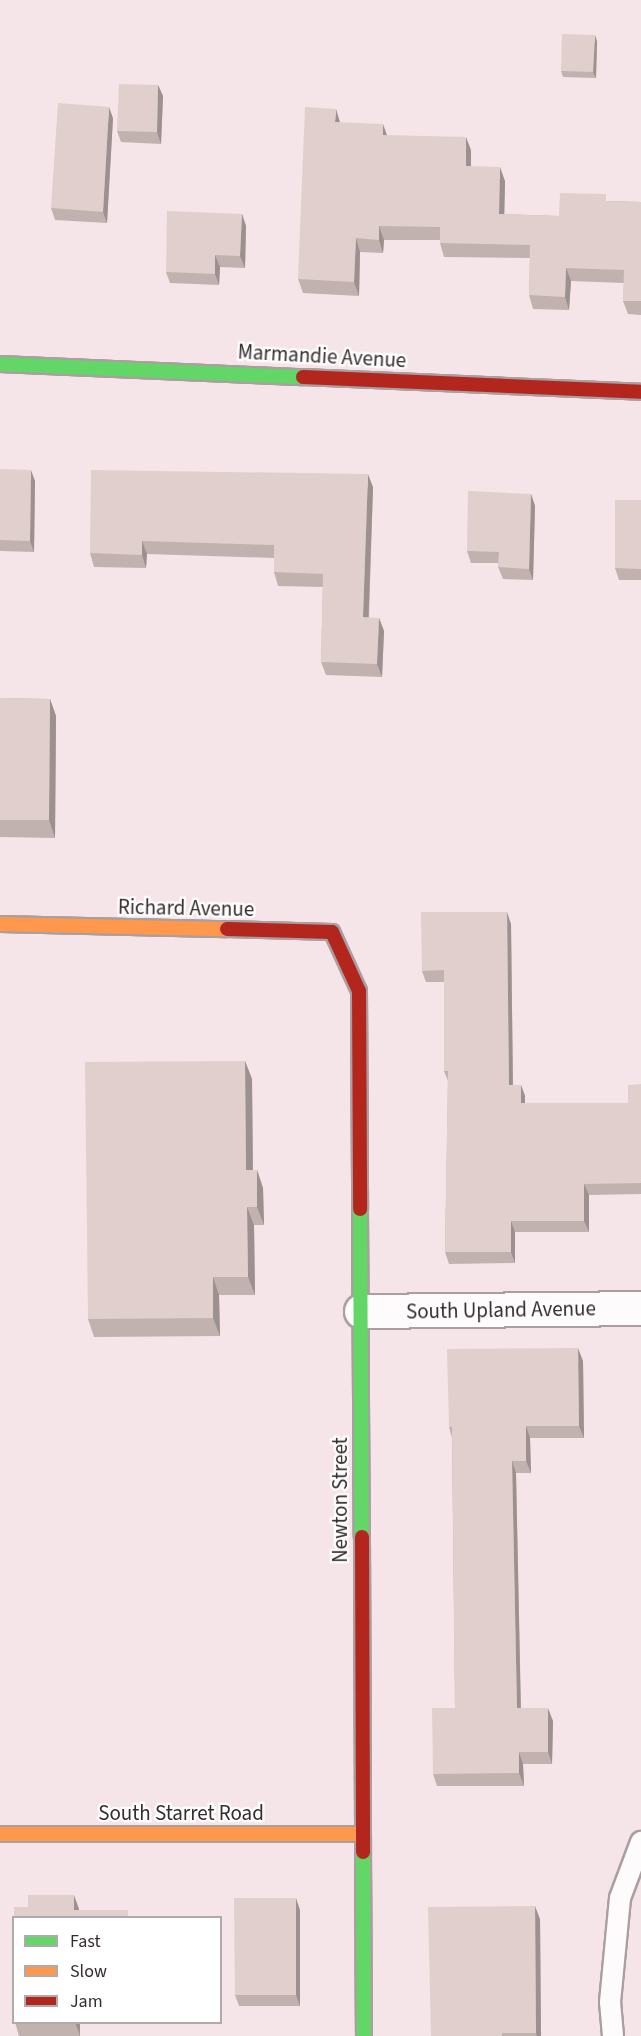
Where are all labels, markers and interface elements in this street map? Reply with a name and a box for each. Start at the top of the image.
street label: Marmandie Avenue [237,339,407,373]
street label: Richard Avenue [118,894,254,922]
street label: South Upland Avenue [406,1296,596,1324]
street label: Newton Street [327,1437,353,1563]
street label: South Starret Road [98,1800,264,1826]
legend [12,1916,222,2024]
text: Fast [70,1929,101,1954]
text: Slow [70,1959,107,1984]
text: Jam [70,1989,103,2014]

